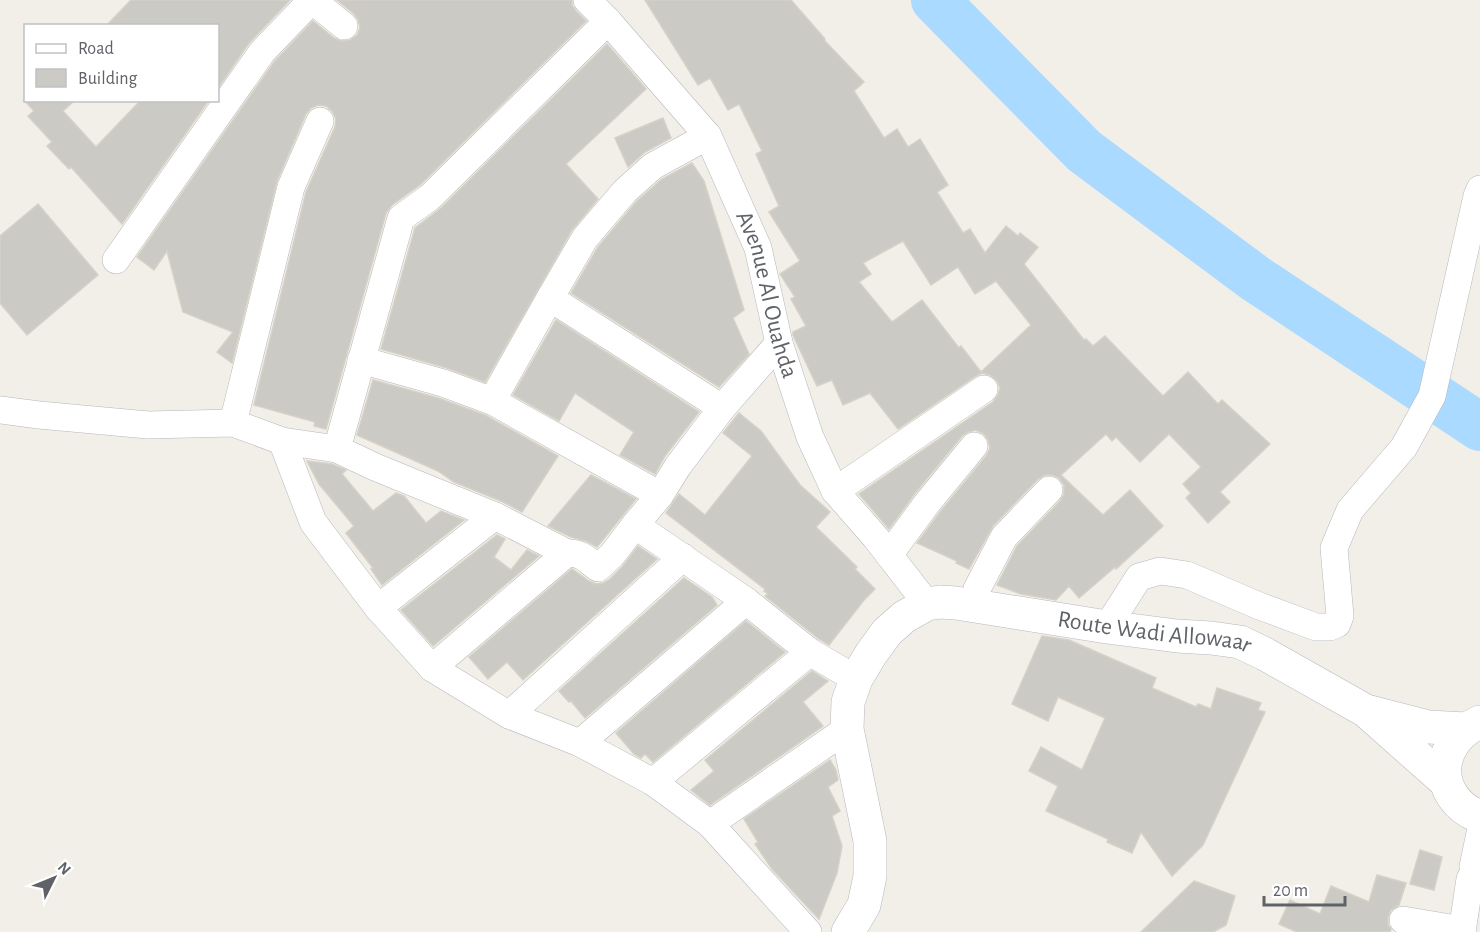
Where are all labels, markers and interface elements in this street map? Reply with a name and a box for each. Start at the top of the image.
legend [24,24,219,102]
text: Road [78,40,114,58]
text: Building [78,70,138,88]
street label: Avenue Al Ouahda [731,208,802,381]
street label: Route Wadi Allowaar [1056,607,1256,658]
north arrow [24,848,84,908]
text: N [55,859,74,878]
scale bar [1264,869,1345,907]
text: 20 m [1273,882,1308,900]

